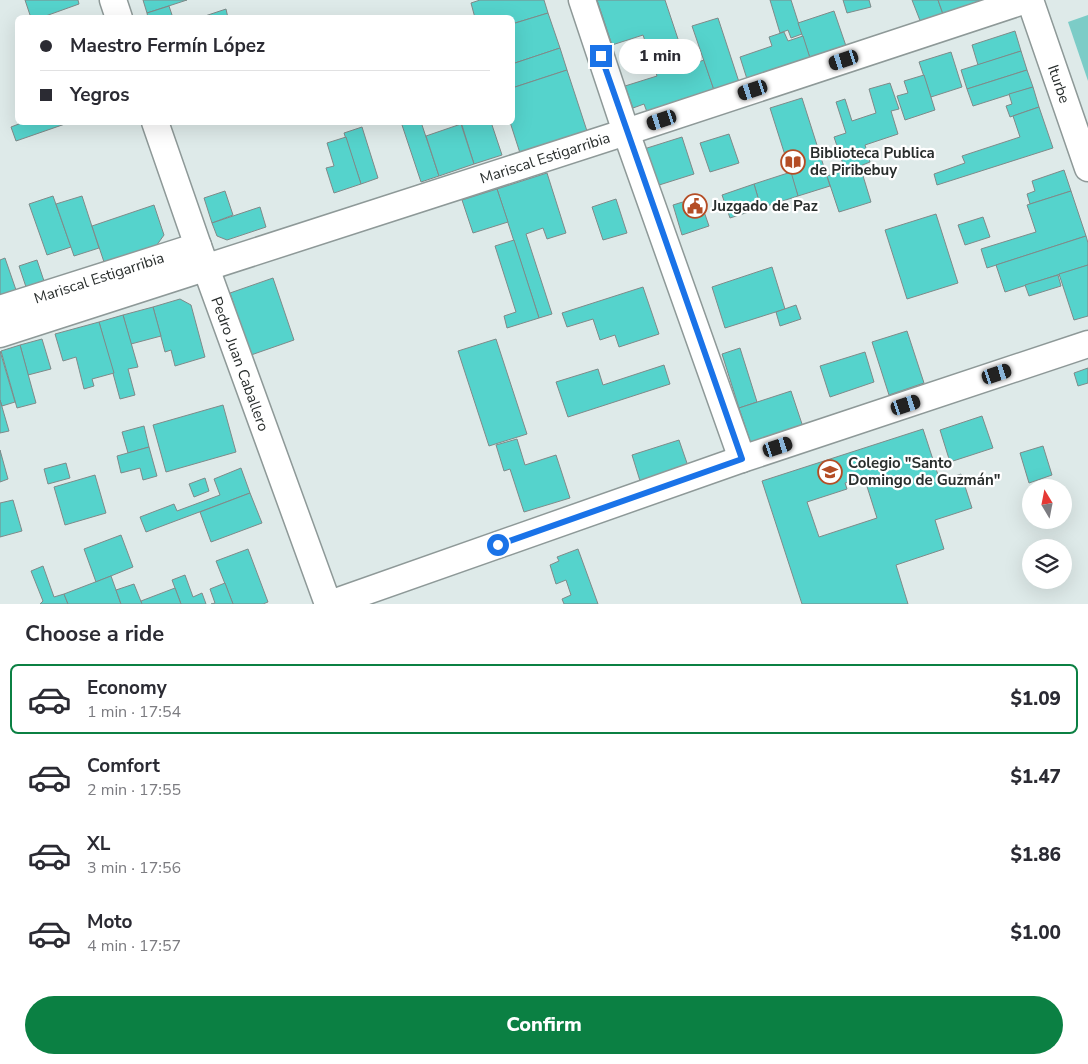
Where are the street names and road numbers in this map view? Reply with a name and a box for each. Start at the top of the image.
street label: Iturbe [1043,62,1075,106]
street label: Mariscal Estigarribia [477,128,613,188]
street label: Mariscal Estigarribia [31,248,167,308]
street label: Pedro Juan Caballero [206,294,274,434]

